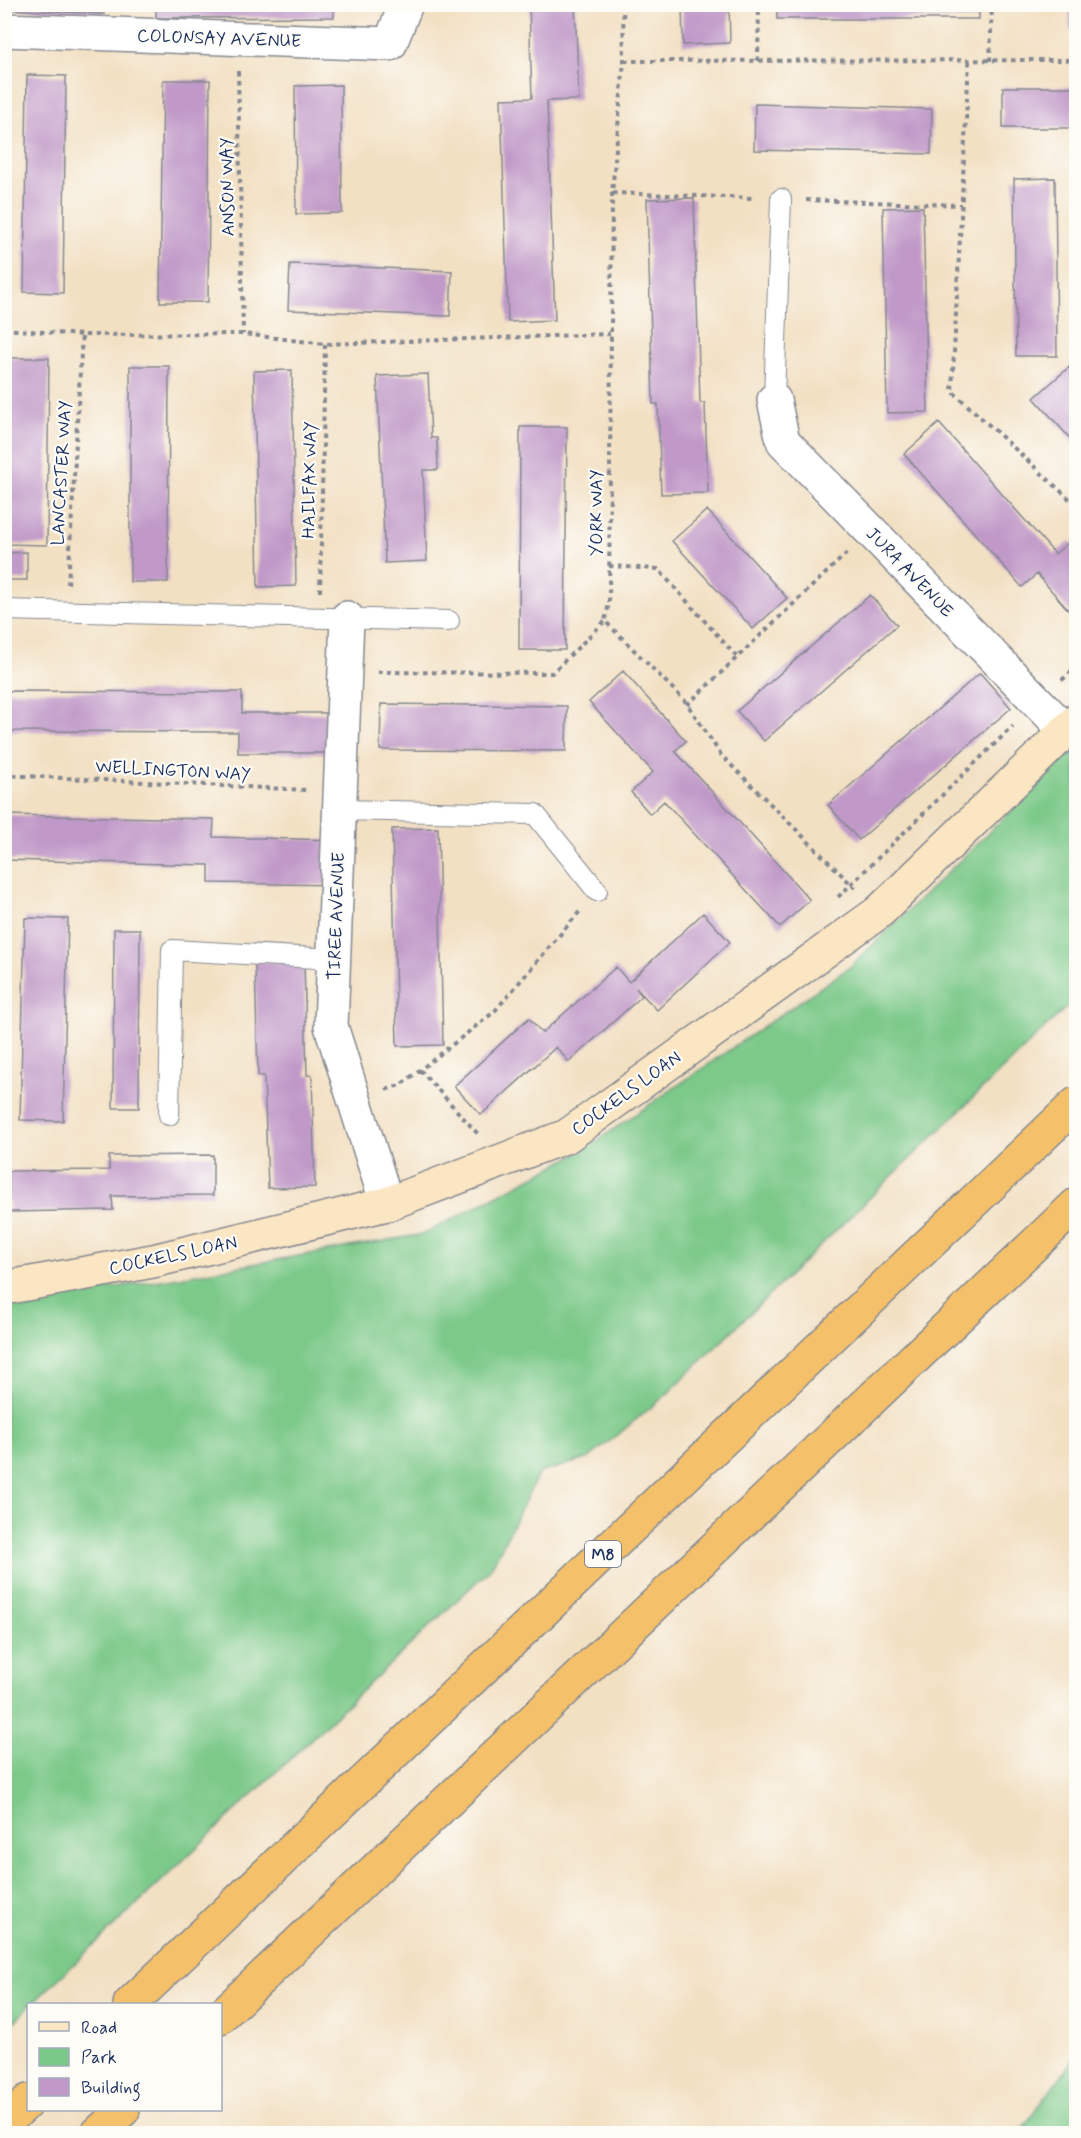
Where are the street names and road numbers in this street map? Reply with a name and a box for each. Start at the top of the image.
street label: COLONSAY AVENUE [136,24,302,54]
street label: ANSON WAY [215,137,241,236]
street label: LANCASTER WAY [46,400,78,546]
street label: HAILFAX WAY [297,421,323,539]
street label: YORK WAY [585,470,609,556]
street label: JURA AVENUE [860,522,958,623]
street label: WELLINGTON WAY [95,755,251,787]
street label: TIREE AVENUE [323,852,351,981]
street label: COCKELS LOAN [567,1046,686,1142]
street label: COCKELS LOAN [107,1231,239,1281]
road number: M8 [585,1541,621,1567]

